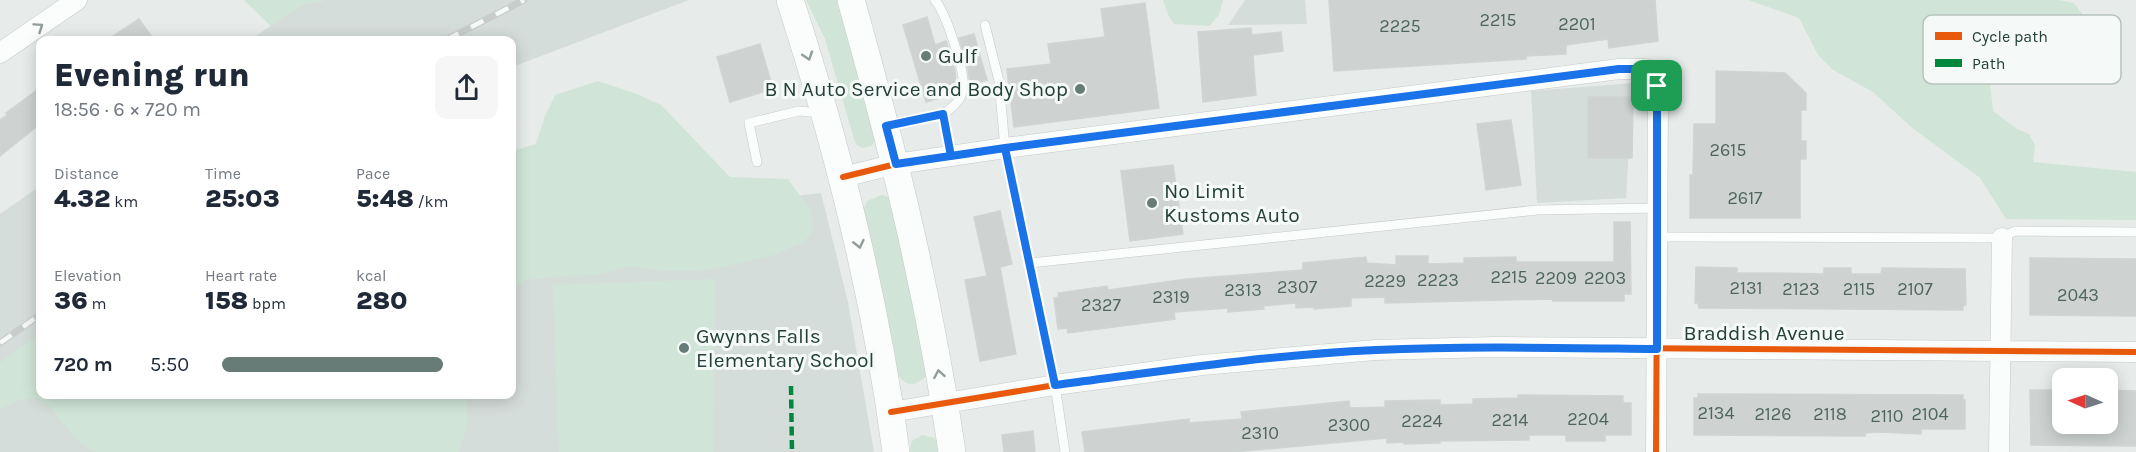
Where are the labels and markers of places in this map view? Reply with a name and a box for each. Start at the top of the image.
place label: Gulf [938,44,978,68]
marker: Gulf [919,49,933,63]
pin [1631,60,1682,111]
place label: B N Auto Service and Body Shop [764,77,1068,101]
marker: B N Auto Service and Body Shop [1073,82,1087,96]
place label: No Limit Kustoms Auto [1164,179,1300,227]
marker: No Limit Kustoms Auto [1145,196,1159,210]
place label: Gwynns Falls Elementary School [696,324,874,372]
marker: Gwynns Falls Elementary School [677,341,691,355]

